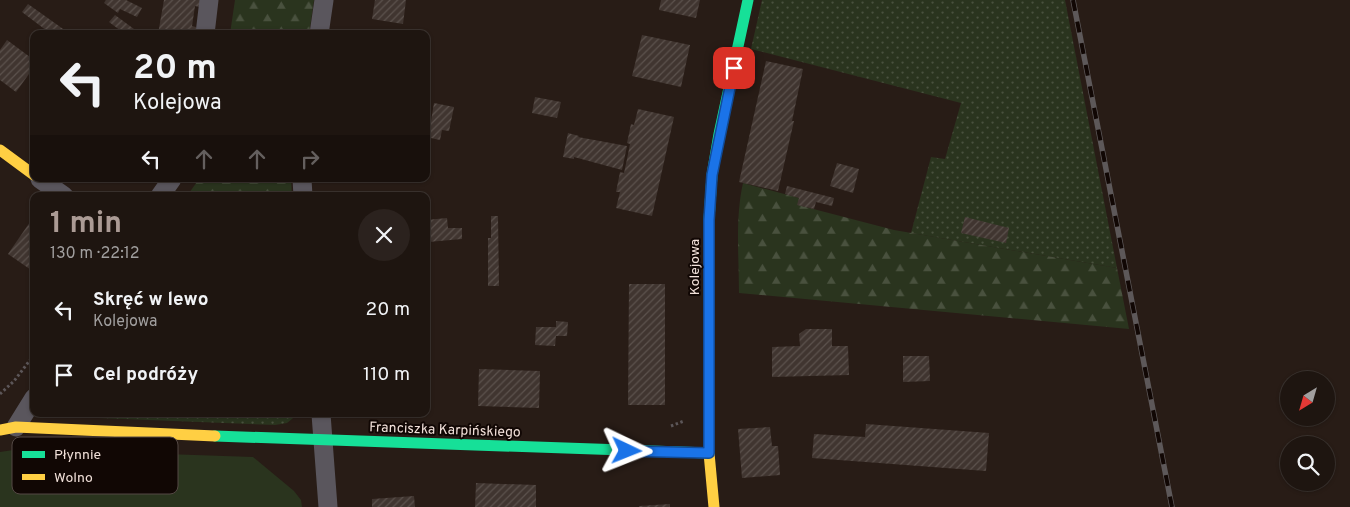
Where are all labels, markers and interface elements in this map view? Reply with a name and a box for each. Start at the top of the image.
text: 20 m [133,47,217,91]
pin [713,47,755,89]
icon: left [50,50,115,115]
icon: arrive [720,54,748,82]
text: Kolejowa [133,90,222,117]
icon: left [137,145,165,173]
icon: ahead [190,145,218,173]
icon: ahead [243,145,271,173]
icon: right [296,145,324,173]
text: 1 min [50,206,122,243]
button: close [358,209,410,261]
street label: Kolejowa [687,239,704,295]
text: 130 m · 22:12 [50,244,140,264]
text: Skręć w lewo [93,288,208,312]
icon: left [50,296,78,324]
text: 20 m [366,298,410,322]
text: Kolejowa [93,312,157,332]
icon: arrive [50,361,78,389]
text: Cel podróży [93,363,198,387]
text: 110 m [363,363,410,387]
north arrow [1280,371,1335,426]
map controls [1280,371,1335,491]
street label: Franciszka Karpińskiego [369,419,521,442]
position arrow [600,424,652,476]
button: search [1280,436,1335,491]
legend [12,437,178,494]
text: Płynnie [54,447,101,464]
text: Wolno [54,470,93,487]

